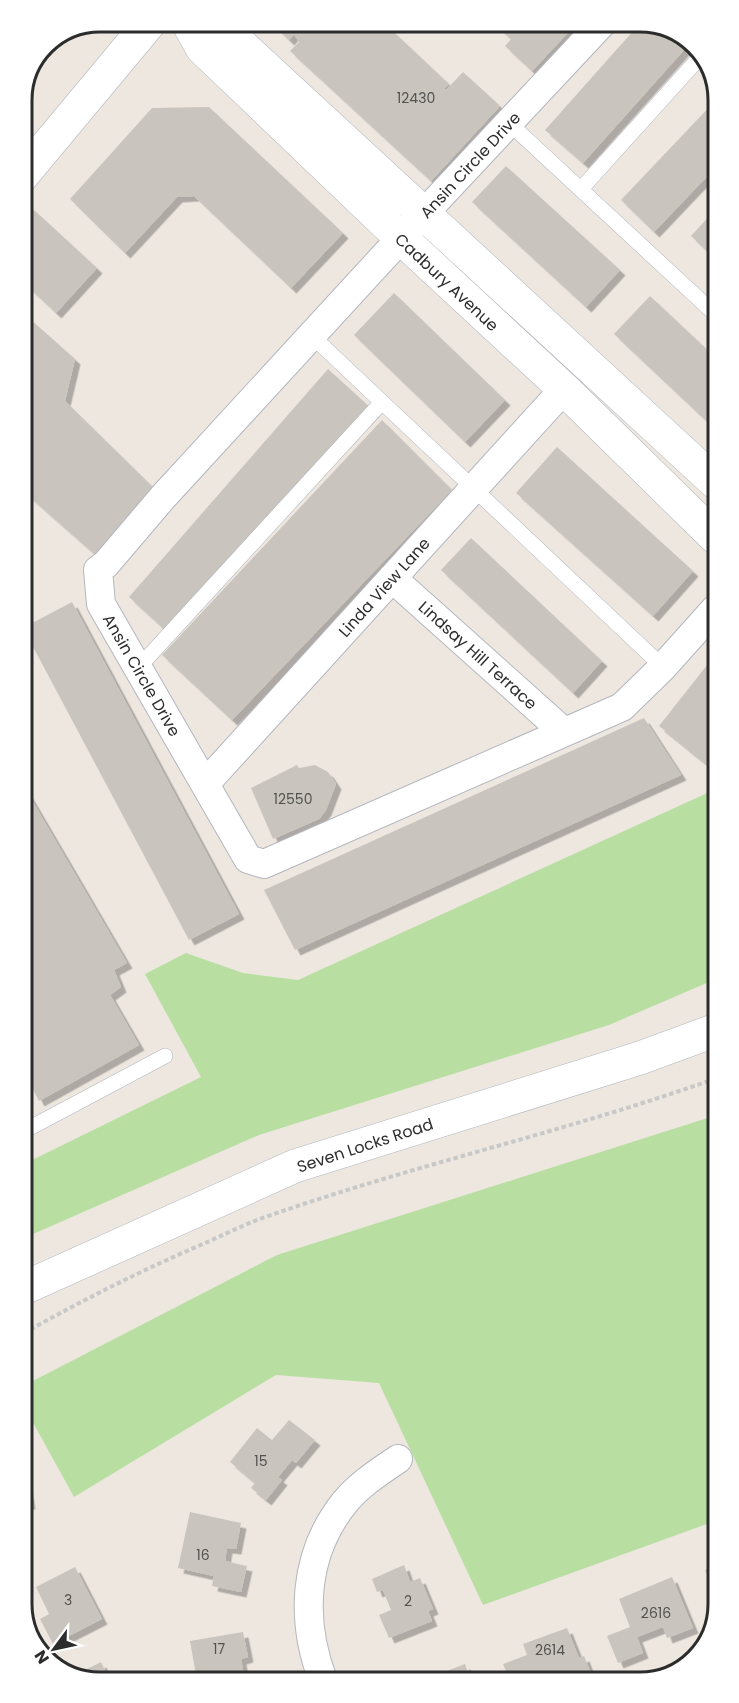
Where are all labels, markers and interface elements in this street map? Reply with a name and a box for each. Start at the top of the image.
house number: 12430 [397,88,435,108]
street label: Ansin Circle Drive [415,107,526,224]
street label: Cadbury Avenue [390,228,504,337]
street label: Linda View Lane [333,532,435,642]
street label: Lindsay Hill Terrace [413,596,542,715]
street label: Ansin Circle Drive [97,610,186,741]
house number: 12550 [274,789,312,809]
street label: Seven Locks Road [294,1113,436,1178]
house number: 15 [254,1451,268,1471]
house number: 16 [196,1545,210,1565]
house number: 3 [64,1590,72,1610]
house number: 2 [404,1591,412,1611]
house number: 2616 [641,1603,671,1623]
north arrow [24,1619,84,1679]
house number: 17 [213,1639,225,1659]
house number: 2614 [535,1640,565,1660]
text: N [29,1646,55,1668]

